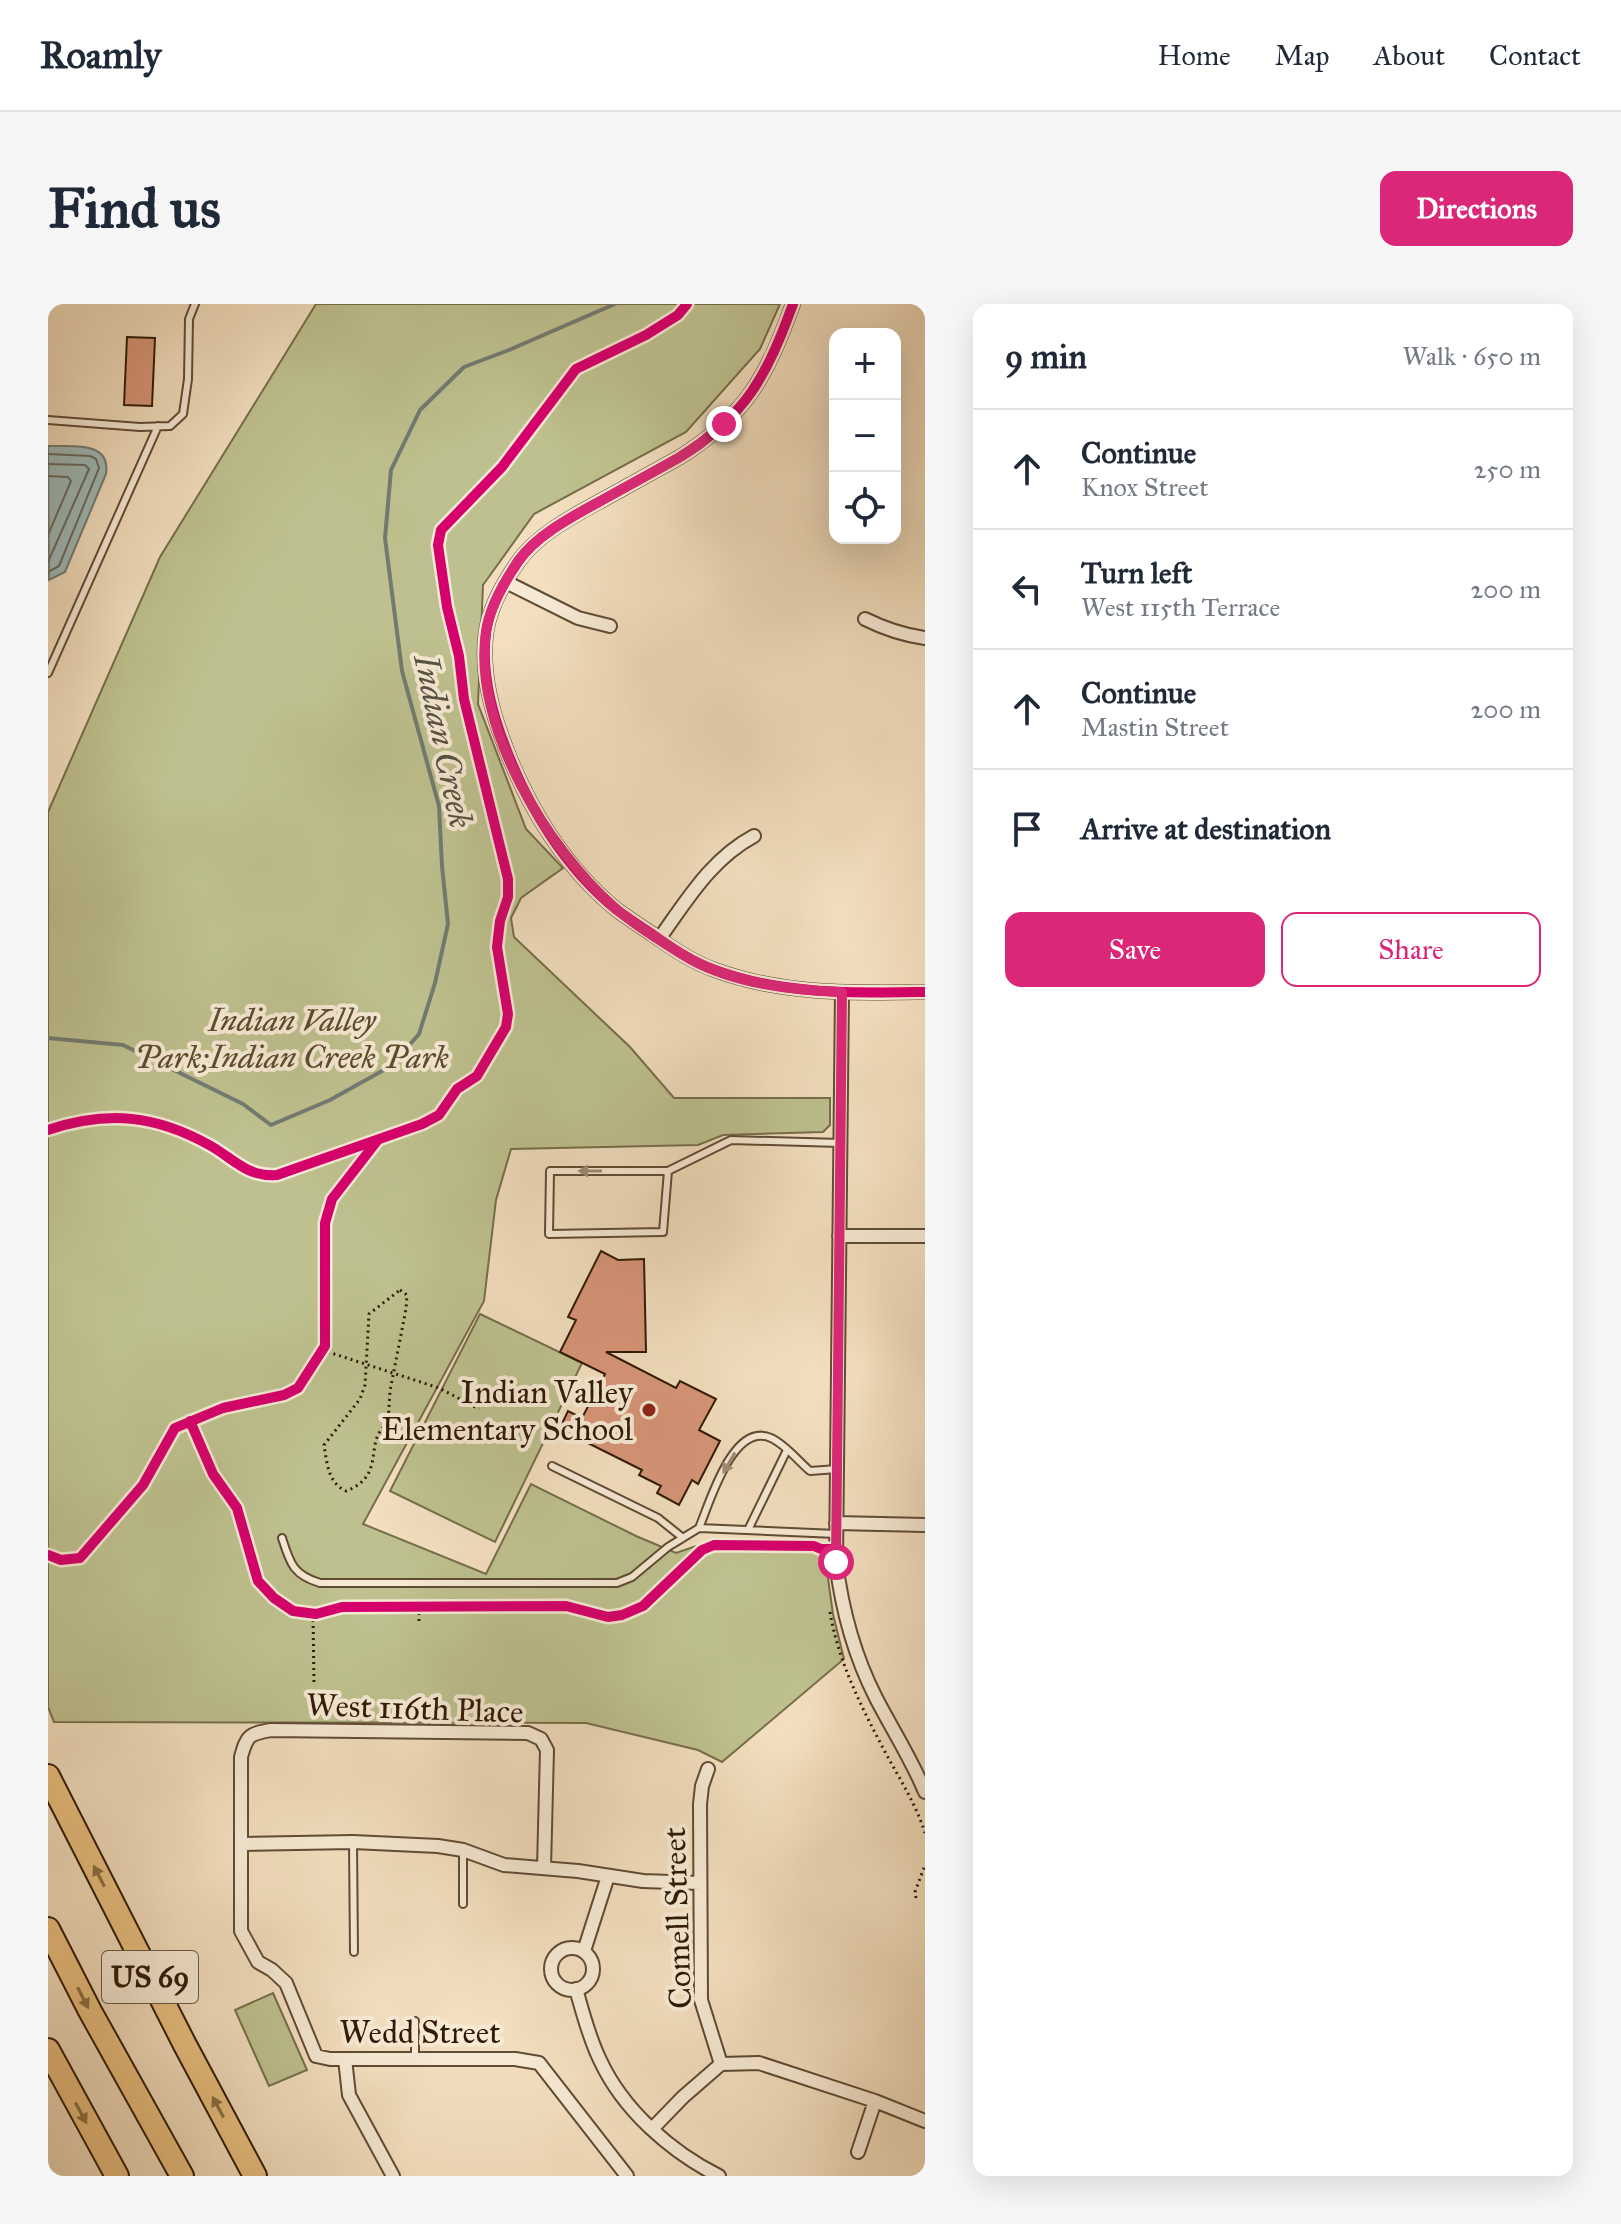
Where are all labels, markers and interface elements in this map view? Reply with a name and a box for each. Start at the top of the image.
text: Roamly [40,32,161,78]
text: Home [1158,38,1231,73]
text: Map [1275,38,1329,73]
text: About [1373,38,1445,73]
text: Contact [1489,38,1581,73]
button: Directions [1380,171,1573,246]
text: Find us [48,174,221,242]
map controls [829,328,901,544]
button: + [829,328,901,400]
text: 9 min [1005,336,1087,377]
text: Walk · 650 m [1403,340,1541,372]
button: − [829,400,901,472]
route end [706,406,742,442]
text: Continue [1081,435,1196,471]
icon: ahead [1005,447,1049,491]
text: 250 m [1474,453,1541,485]
text: Knox Street [1081,471,1208,503]
button: locate [829,472,901,544]
text: Turn left [1081,555,1192,591]
icon: left [1005,567,1049,611]
text: 200 m [1470,573,1541,605]
text: West 115th Terrace [1081,591,1280,623]
water label: Indian Creek [405,650,482,832]
text: Continue [1081,675,1196,711]
icon: ahead [1005,687,1049,731]
text: 200 m [1470,693,1541,725]
text: Mastin Street [1081,711,1229,743]
icon: arrive [1005,807,1049,851]
text: Arrive at destination [1081,811,1331,847]
button: Save [1005,912,1265,987]
button: Share [1281,912,1541,987]
park label: Indian Valley Park;Indian Creek Park [135,1001,449,1077]
one-way arrow [577,1165,602,1177]
place label: Indian Valley Elementary School [381,1373,634,1449]
marker: Indian Valley Elementary School [640,1401,658,1419]
one-way arrow [722,1452,736,1474]
route start [818,1544,854,1580]
street label: West 116th Place [306,1685,524,1732]
street label: Comell Street [655,1826,700,2010]
one-way arrow [92,1865,106,1888]
road number: US 69 [102,1951,198,2003]
one-way arrow [77,1987,90,2010]
street label: Wedd Street [340,2013,500,2052]
one-way arrow [212,2096,225,2119]
one-way arrow [75,2102,88,2125]

